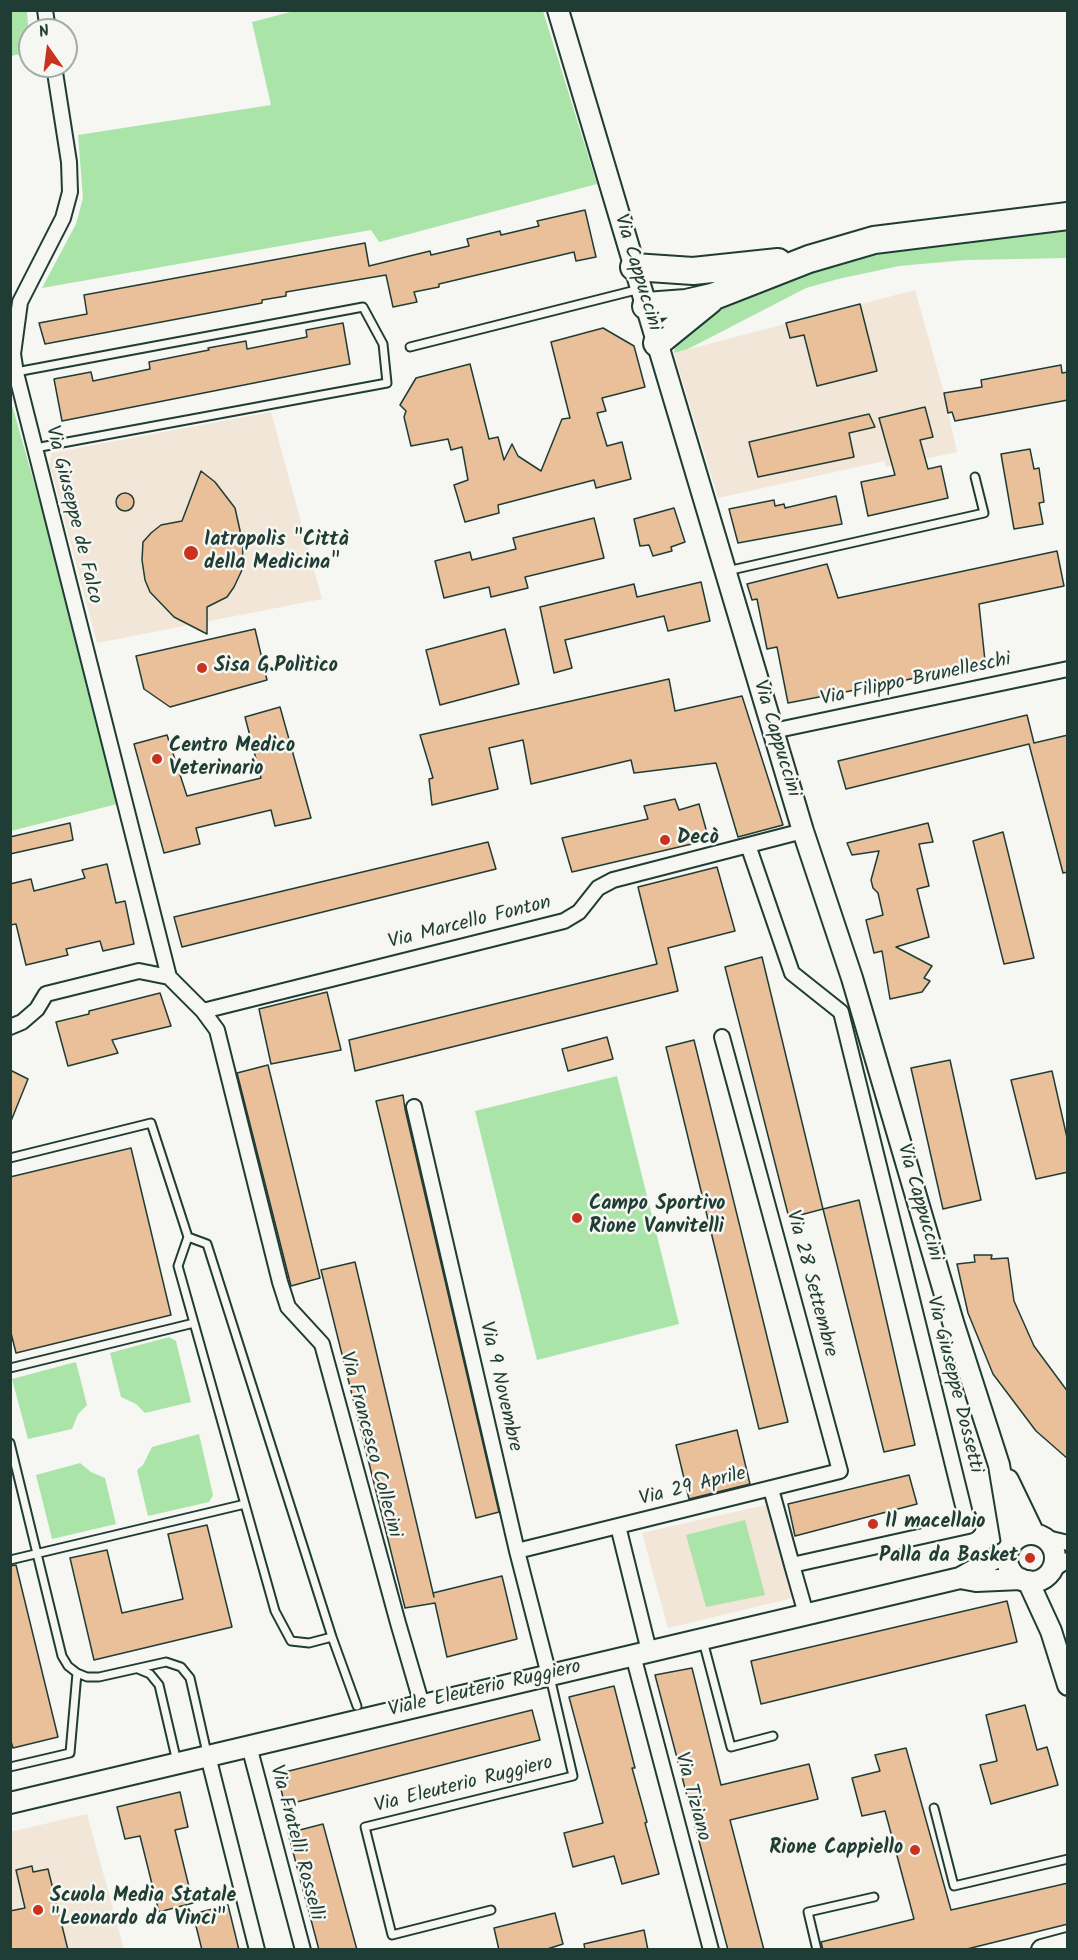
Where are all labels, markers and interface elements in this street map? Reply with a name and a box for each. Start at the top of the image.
north arrow [18,18,78,78]
text: N [36,19,52,45]
street label: Via Cappuccini [607,212,665,334]
street label: Via Giuseppe de Falco [38,423,106,607]
place label: Iatropolis "Città della Medicina" [204,530,349,577]
marker: Iatropolis "Città della Medicina" [182,544,200,562]
street label: Via Filippo Brunelleschi [819,649,1013,713]
place label: Sisa G.Politico [214,656,338,680]
marker: Sisa G.Politico [195,661,209,675]
street label: Via Cappuccini [746,678,804,800]
place label: Centro Medico Veterinario [169,736,295,783]
marker: Centro Medico Veterinario [150,752,164,766]
place label: Decò [677,828,719,852]
marker: Decò [658,833,672,847]
street label: Via Marcello Fonton [386,892,554,956]
street label: Via Cappuccini [890,1142,946,1264]
place label: Campo Sportivo Rione Vanvitelli [589,1194,725,1241]
street label: Via 28 Settembre [779,1208,841,1360]
marker: Campo Sportivo Rione Vanvitelli [570,1211,584,1225]
street label: Via Giuseppe Dossetti [919,1294,987,1476]
street label: Via 9 Novembre [472,1320,526,1454]
street label: Via Francesco Collecini [333,1350,405,1540]
street label: Via 29 Aprile [637,1463,749,1513]
place label: Il macellaio [885,1512,985,1536]
marker: Il macellaio [866,1517,880,1531]
place label: Palla da Basket [879,1546,1018,1570]
marker: Palla da Basket [1023,1551,1037,1565]
street label: Viale Eleuterio Ruggiero [386,1656,584,1724]
street label: Via Tiziano [668,1750,714,1844]
street label: Via Eleuterio Ruggiero [372,1752,556,1820]
street label: Via Fratelli Rosselli [263,1763,327,1923]
place label: Rione Cappiello [769,1838,903,1862]
marker: Rione Cappiello [908,1843,922,1857]
place label: Scuola Media Statale "Leonardo da Vinci" [50,1886,236,1933]
marker: Scuola Media Statale "Leonardo da Vinci" [31,1903,45,1917]

